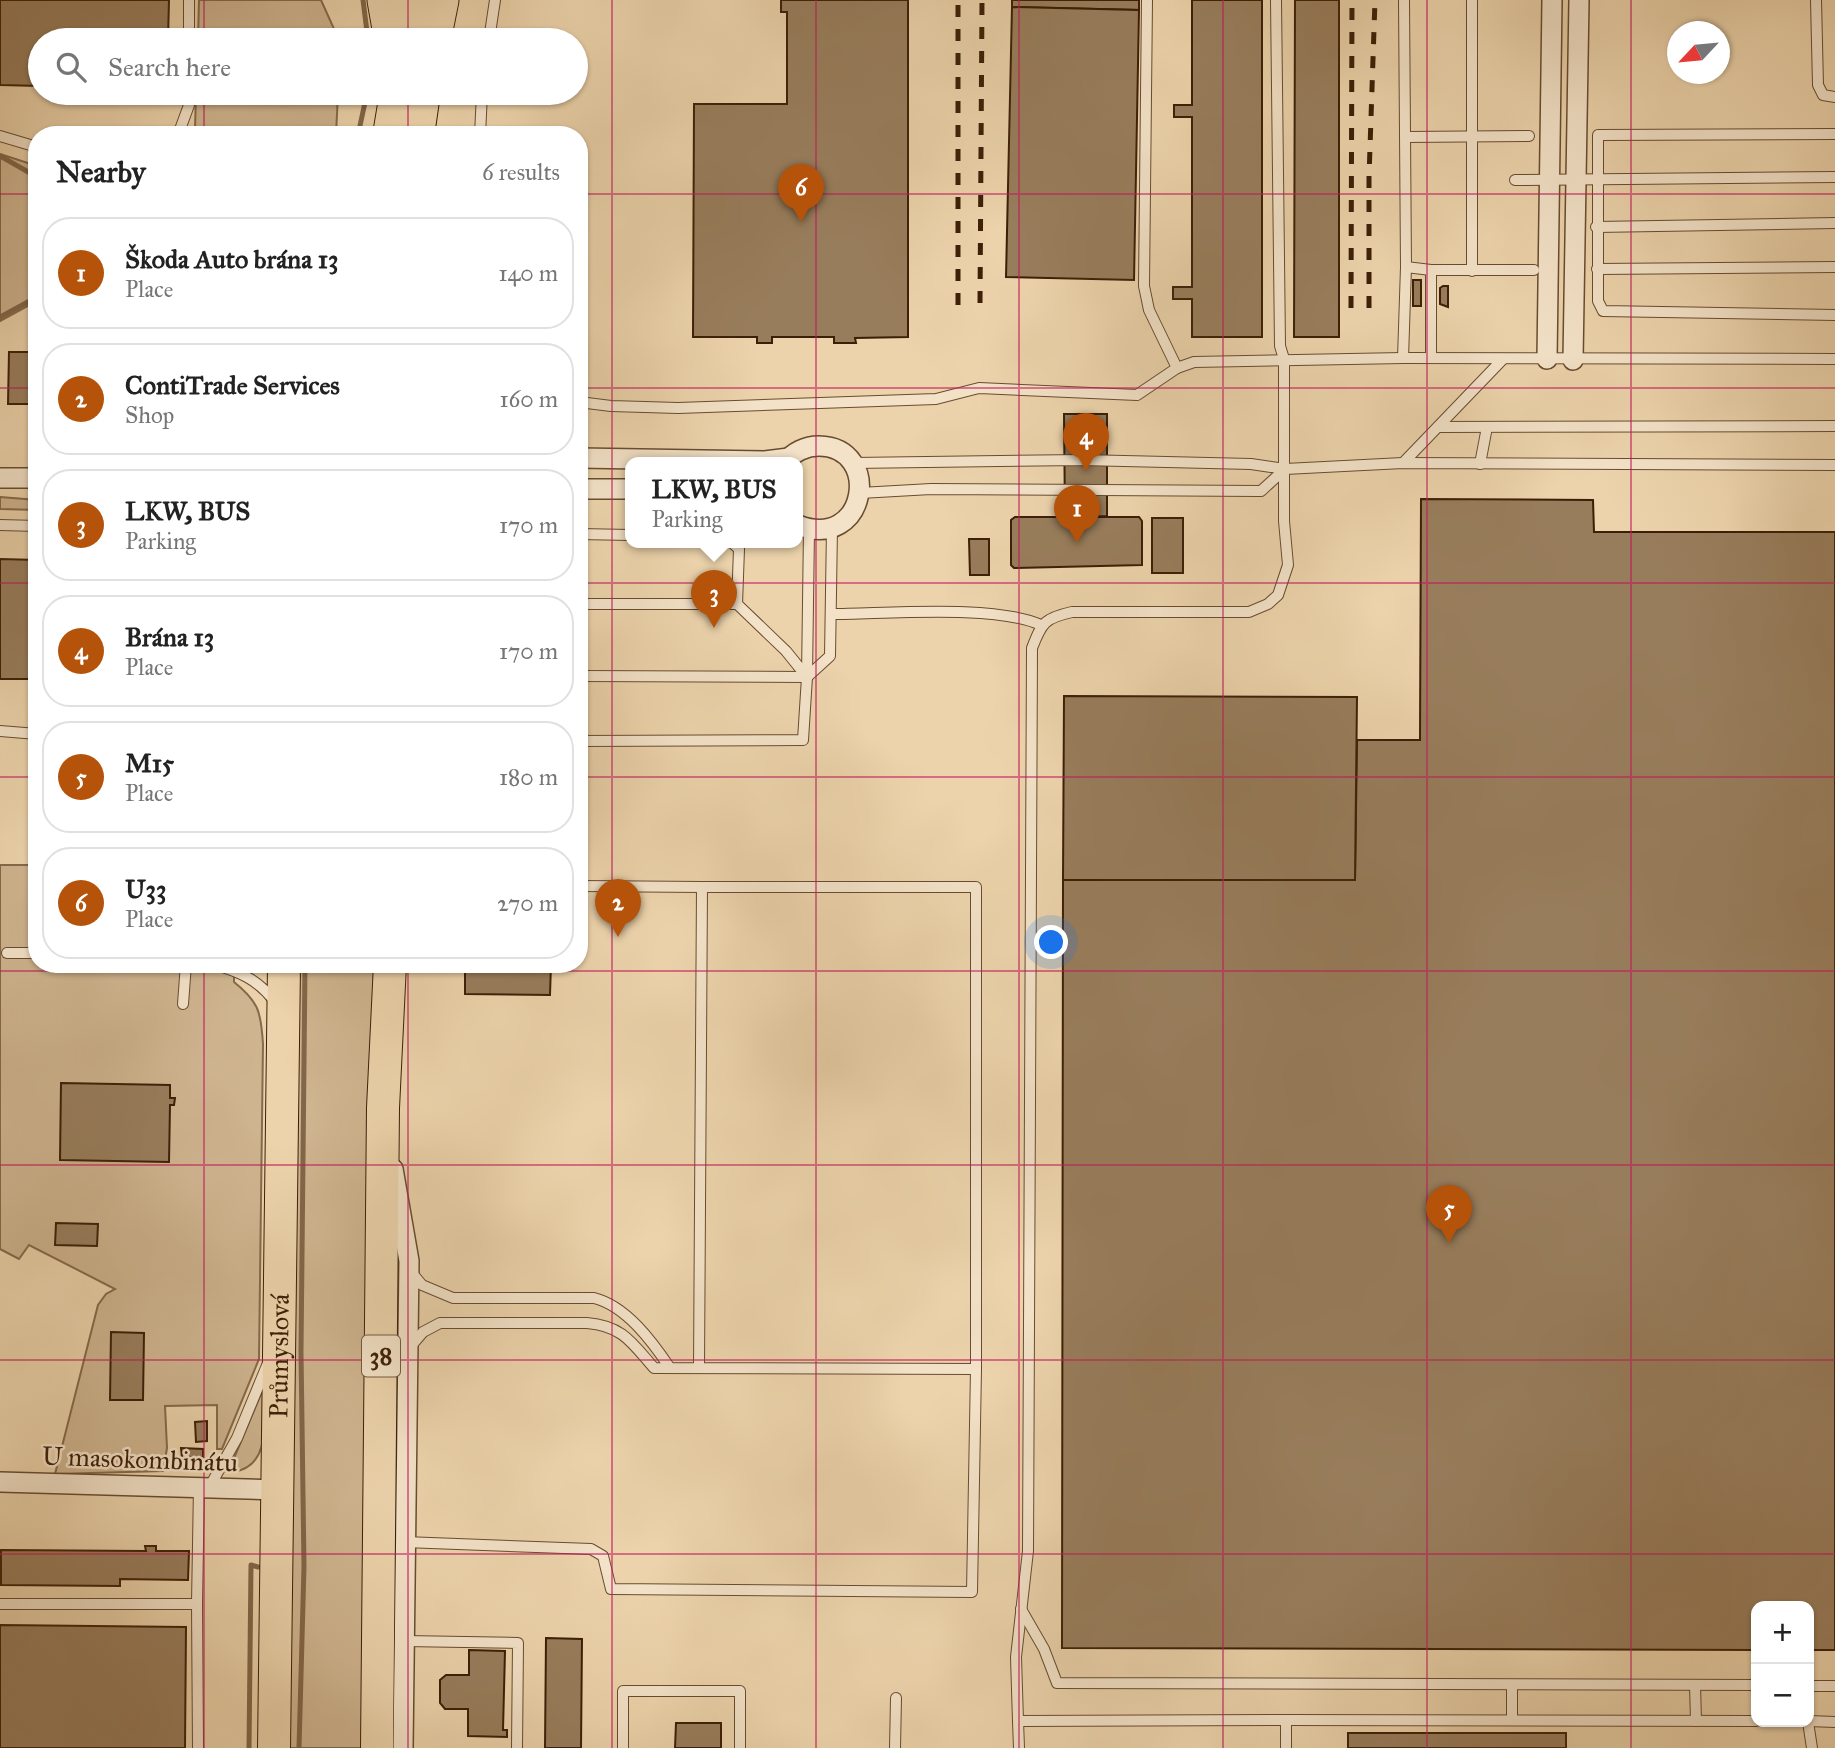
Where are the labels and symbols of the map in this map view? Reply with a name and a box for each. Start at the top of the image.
north arrow [1667,21,1730,84]
pin: 6 [778,164,824,222]
pin: 4 [1063,413,1109,471]
pin: 1 [1054,485,1100,543]
pin: 3 [691,570,737,628]
pin: 2 [595,879,641,937]
your location [1034,925,1068,959]
pin: 5 [1426,1185,1472,1243]
street label: Průmyslová [262,1293,296,1419]
road number: 38 [362,1336,400,1376]
street label: U masokombinátu [41,1440,239,1478]

